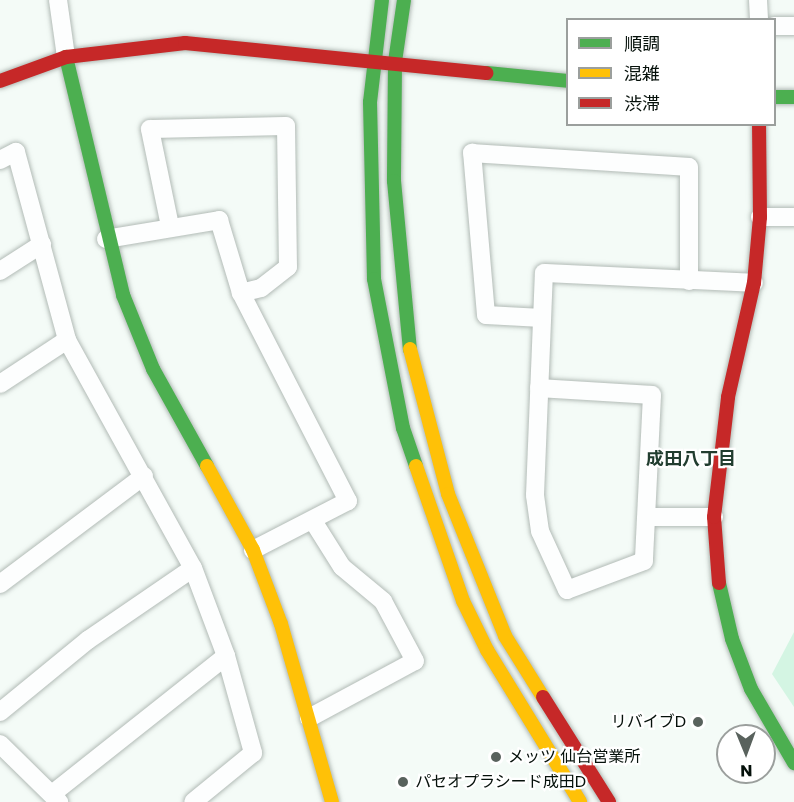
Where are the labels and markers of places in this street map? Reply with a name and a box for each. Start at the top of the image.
place label: リバイブD [611,712,686,732]
marker: リバイブD [691,715,705,729]
place label: メッツ 仙台営業所 [508,747,640,767]
marker: メッツ 仙台営業所 [489,750,503,764]
place label: パセオプラシード成田D [415,772,586,792]
marker: パセオプラシード成田D [396,775,410,789]

